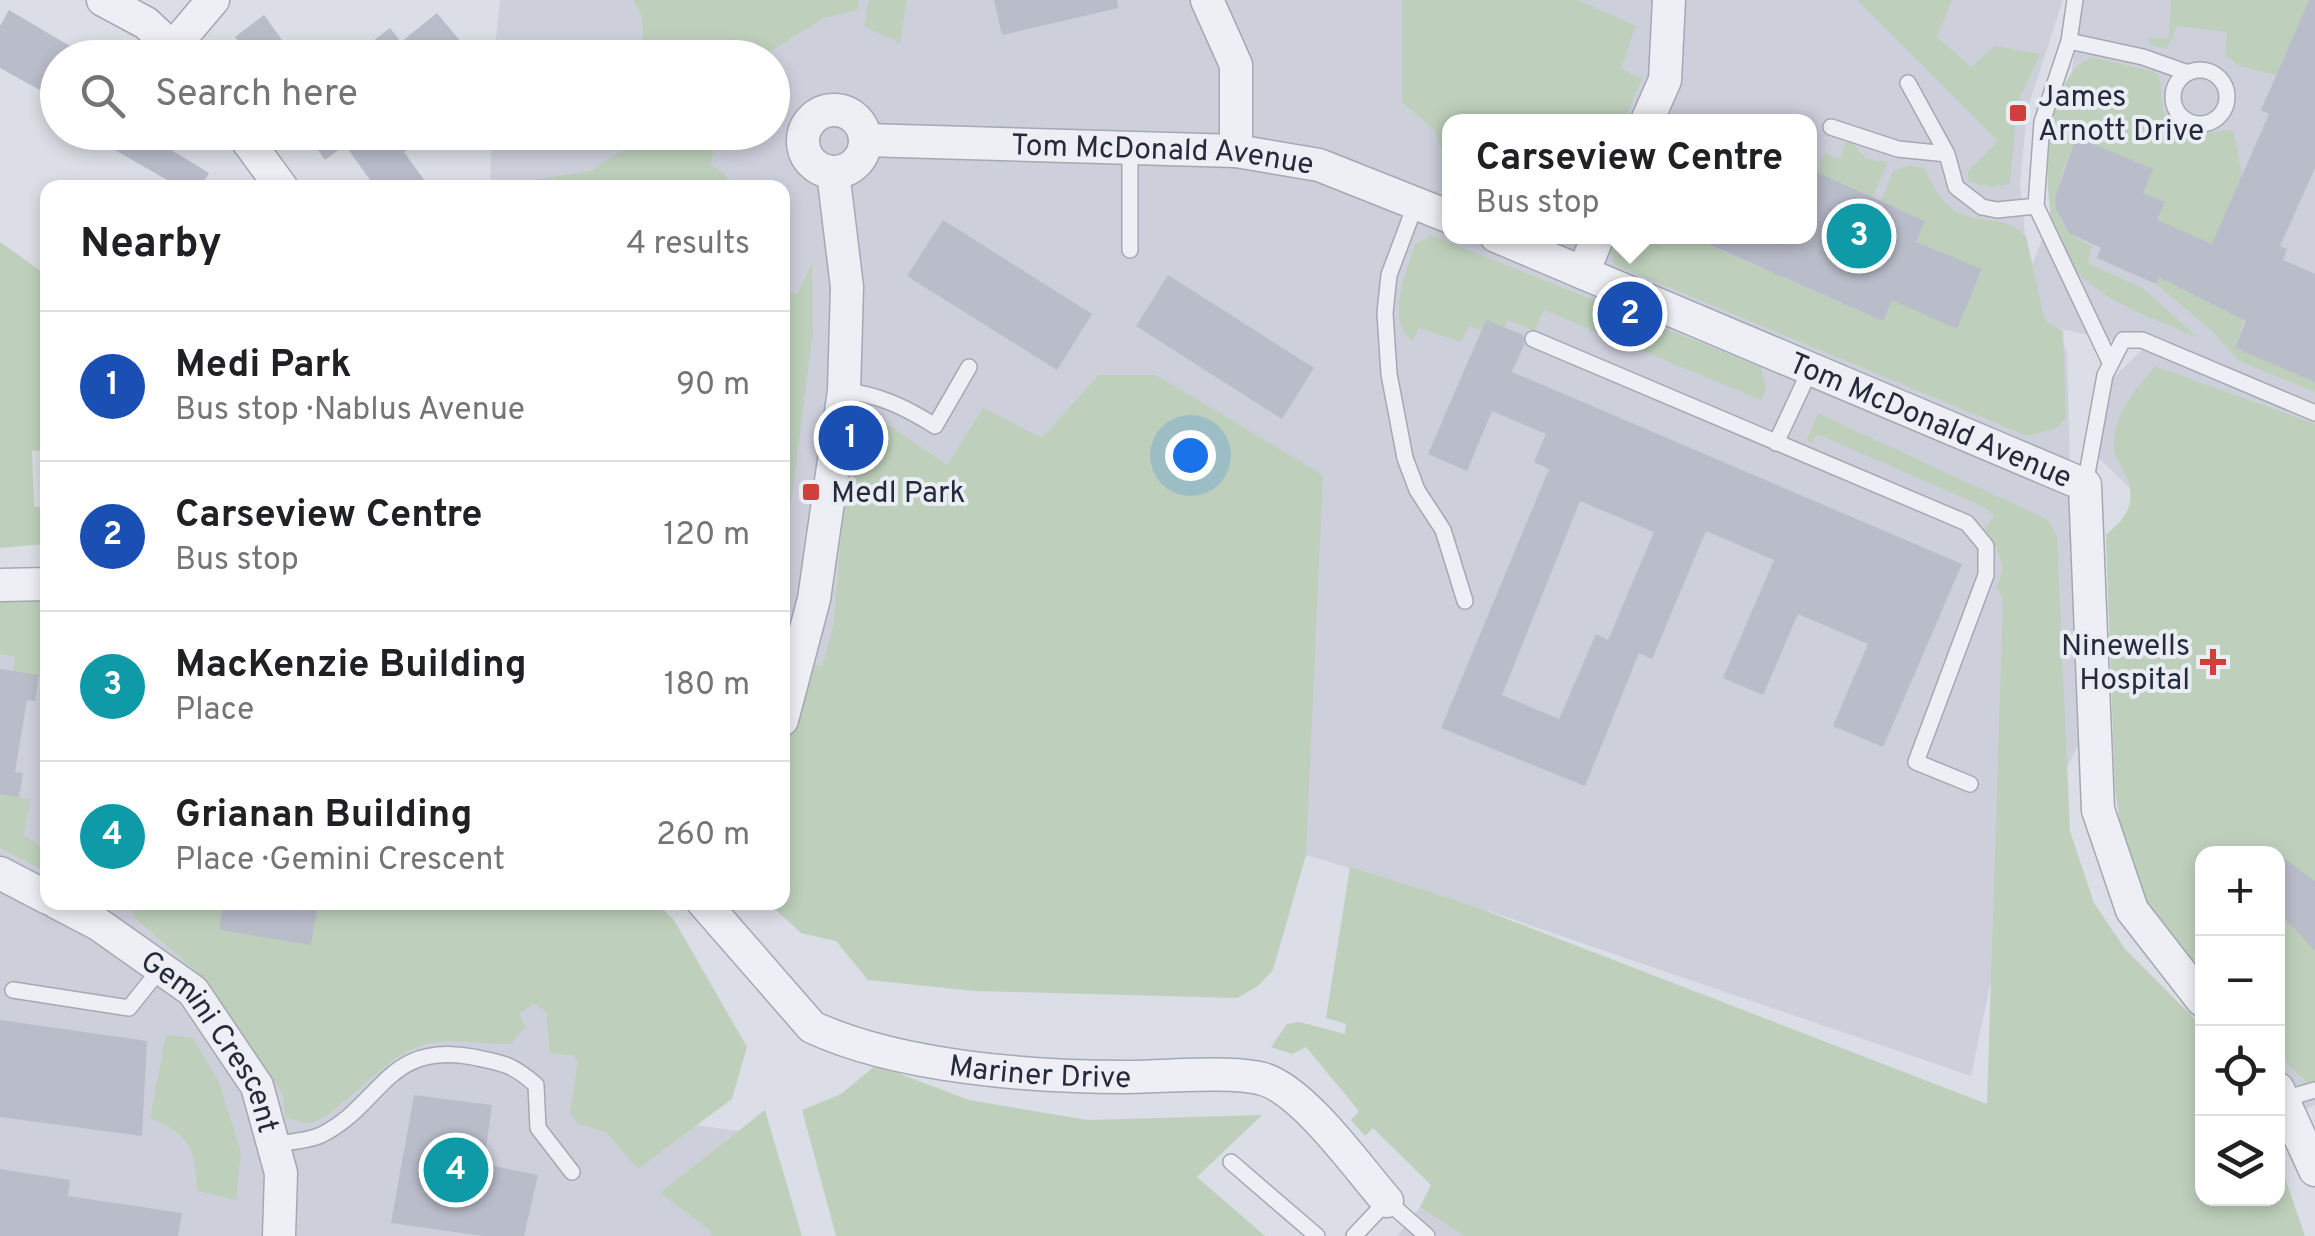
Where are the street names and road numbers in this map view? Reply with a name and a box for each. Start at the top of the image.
street label: Tom McDonald Avenue [1011,128,1316,185]
street label: Tom McDonald Avenue [1783,346,2077,498]
street label: Gemini Crescent [132,944,285,1137]
street label: Mariner Drive [947,1049,1131,1098]

